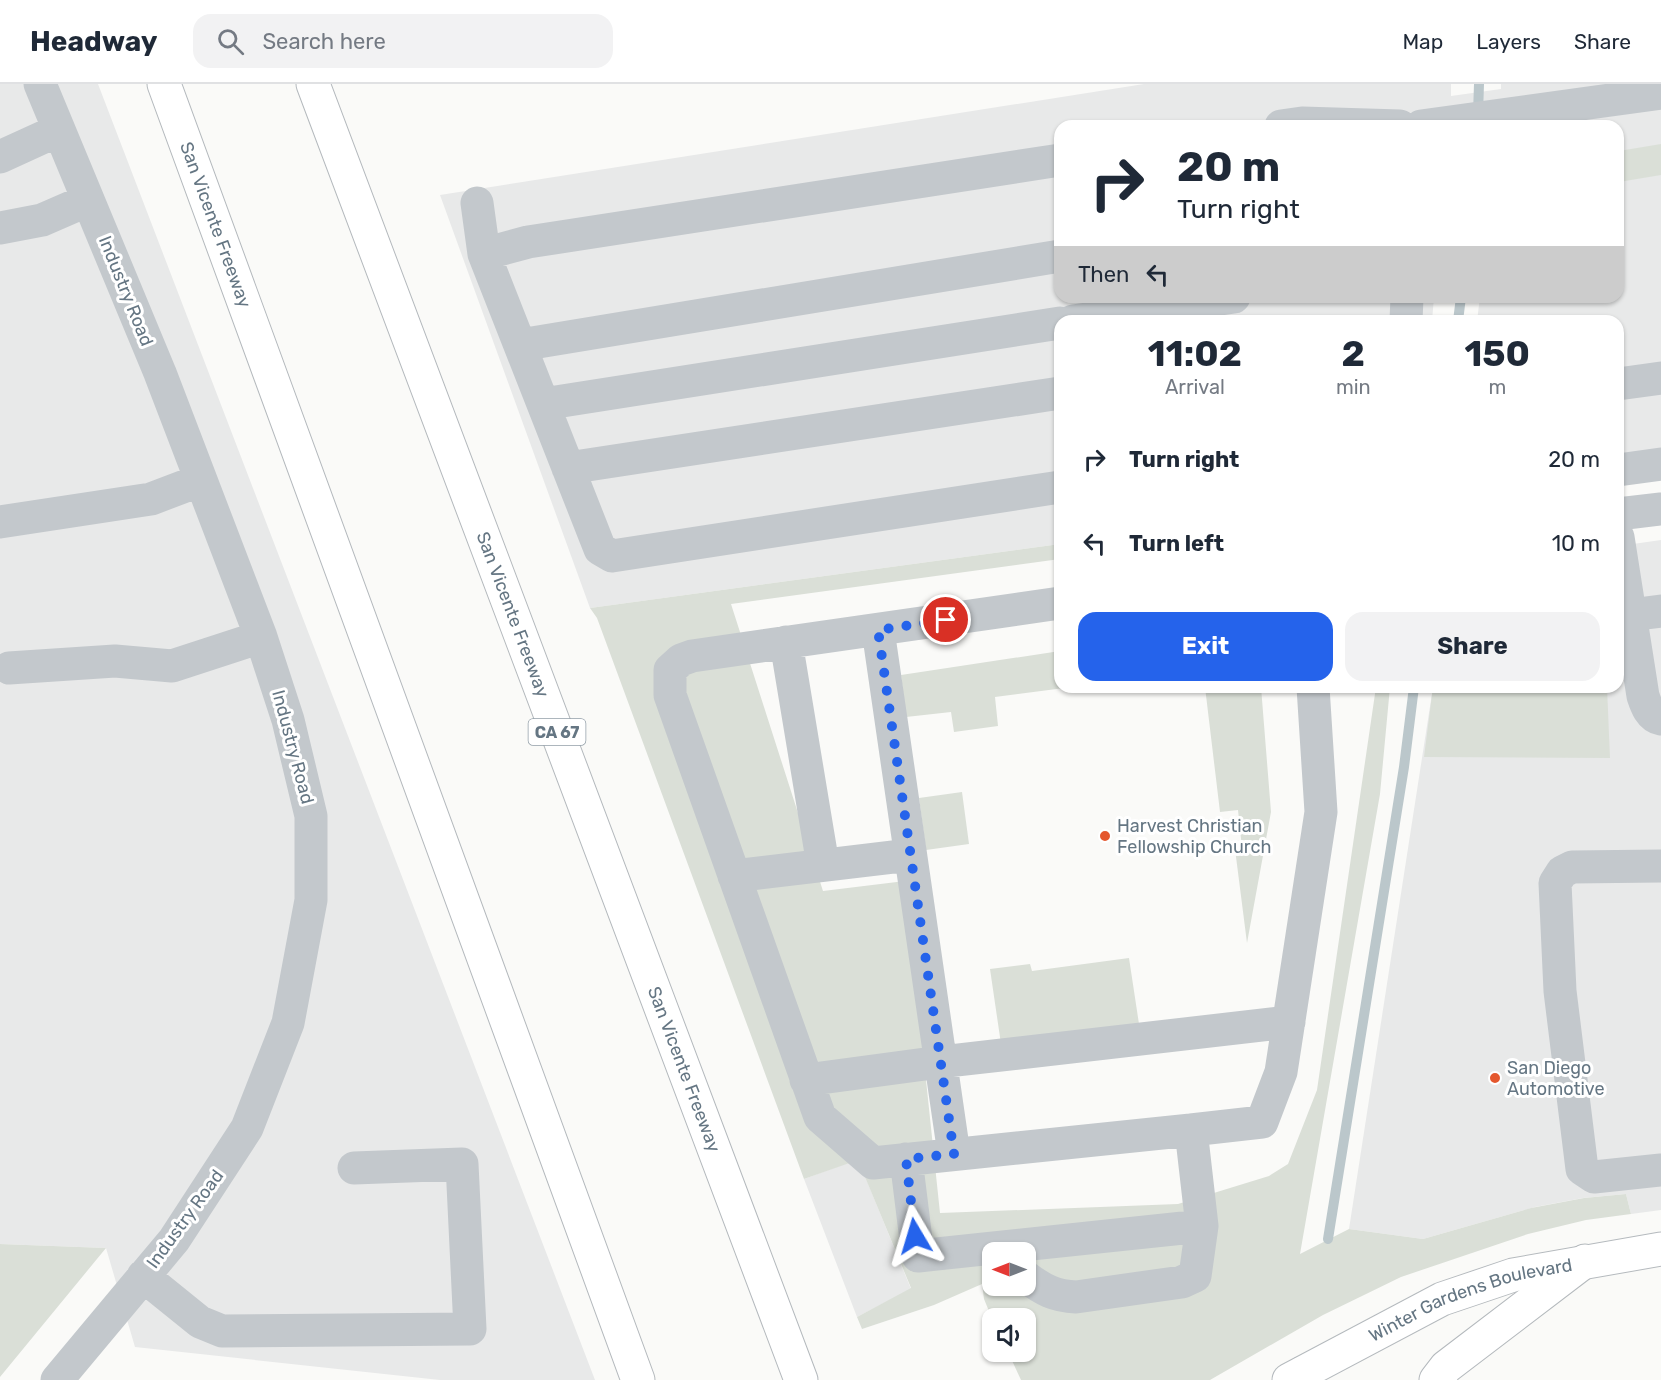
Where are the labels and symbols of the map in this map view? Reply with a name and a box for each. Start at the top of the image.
street label: San Vicente Freeway [175,139,256,311]
street label: Industry Road [94,233,158,349]
street label: San Vicente Freeway [472,529,554,701]
pin [920,594,971,645]
street label: Industry Road [267,688,319,806]
road number: CA 67 [528,719,586,745]
place label: Harvest Christian Fellowship Church [1117,815,1271,858]
marker: Harvest Christian Fellowship Church [1098,829,1112,843]
street label: San Vicente Freeway [643,984,725,1155]
place label: San Diego Automotive [1507,1057,1605,1100]
marker: San Diego Automotive [1488,1071,1502,1085]
street label: Industry Road [142,1165,228,1273]
position arrow [883,1204,947,1268]
north arrow [982,1242,1036,1296]
street label: Winter Gardens Boulevard [1365,1254,1574,1347]

